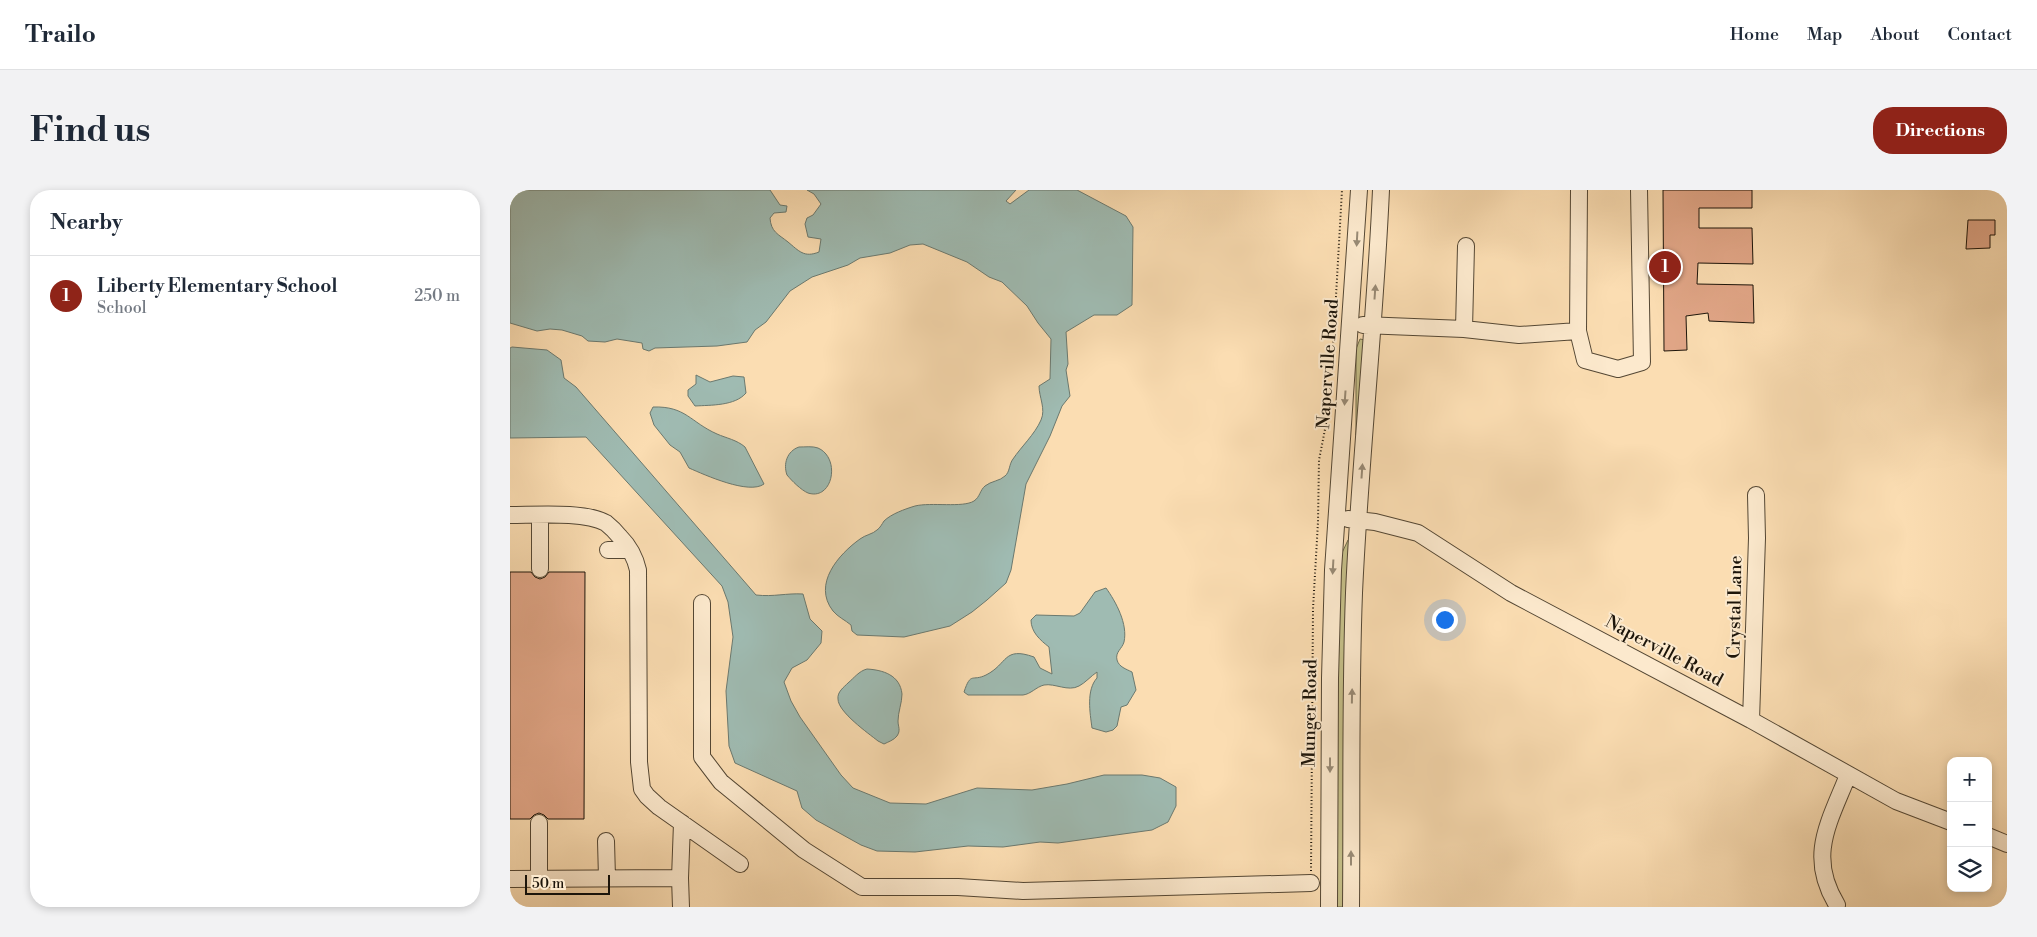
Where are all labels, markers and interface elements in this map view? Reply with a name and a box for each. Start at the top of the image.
text: Trailo [25,20,96,50]
text: Home [1730,23,1779,46]
text: Map [1807,23,1843,46]
text: About [1871,23,1920,46]
text: Contact [1948,23,2012,46]
button: Directions [1873,107,2007,154]
text: Find us [30,109,150,152]
text: Nearby [50,210,123,236]
one-way arrow [1352,231,1360,247]
pin: 1 [1649,248,1681,286]
text: Liberty Elementary School [97,274,338,298]
one-way arrow [1372,284,1380,300]
text: 1 [62,286,70,306]
text: 250 m [414,286,460,306]
street label: Naperville Road [1312,297,1344,430]
text: School [97,298,146,318]
one-way arrow [1341,391,1349,407]
one-way arrow [1358,463,1366,479]
street label: Crystal Lane [1723,555,1747,659]
one-way arrow [1329,559,1337,575]
your location [1432,607,1458,633]
street label: Naperville Road [1601,610,1728,692]
street label: Munger Road [1298,658,1322,767]
one-way arrow [1348,688,1356,704]
one-way arrow [1326,757,1334,773]
map controls [1947,757,1992,892]
button: + [1947,757,1992,802]
button: − [1947,802,1992,847]
button: layers [1947,847,1992,892]
one-way arrow [1347,850,1355,866]
scale bar [525,872,610,895]
text: 50 m [532,875,564,893]

